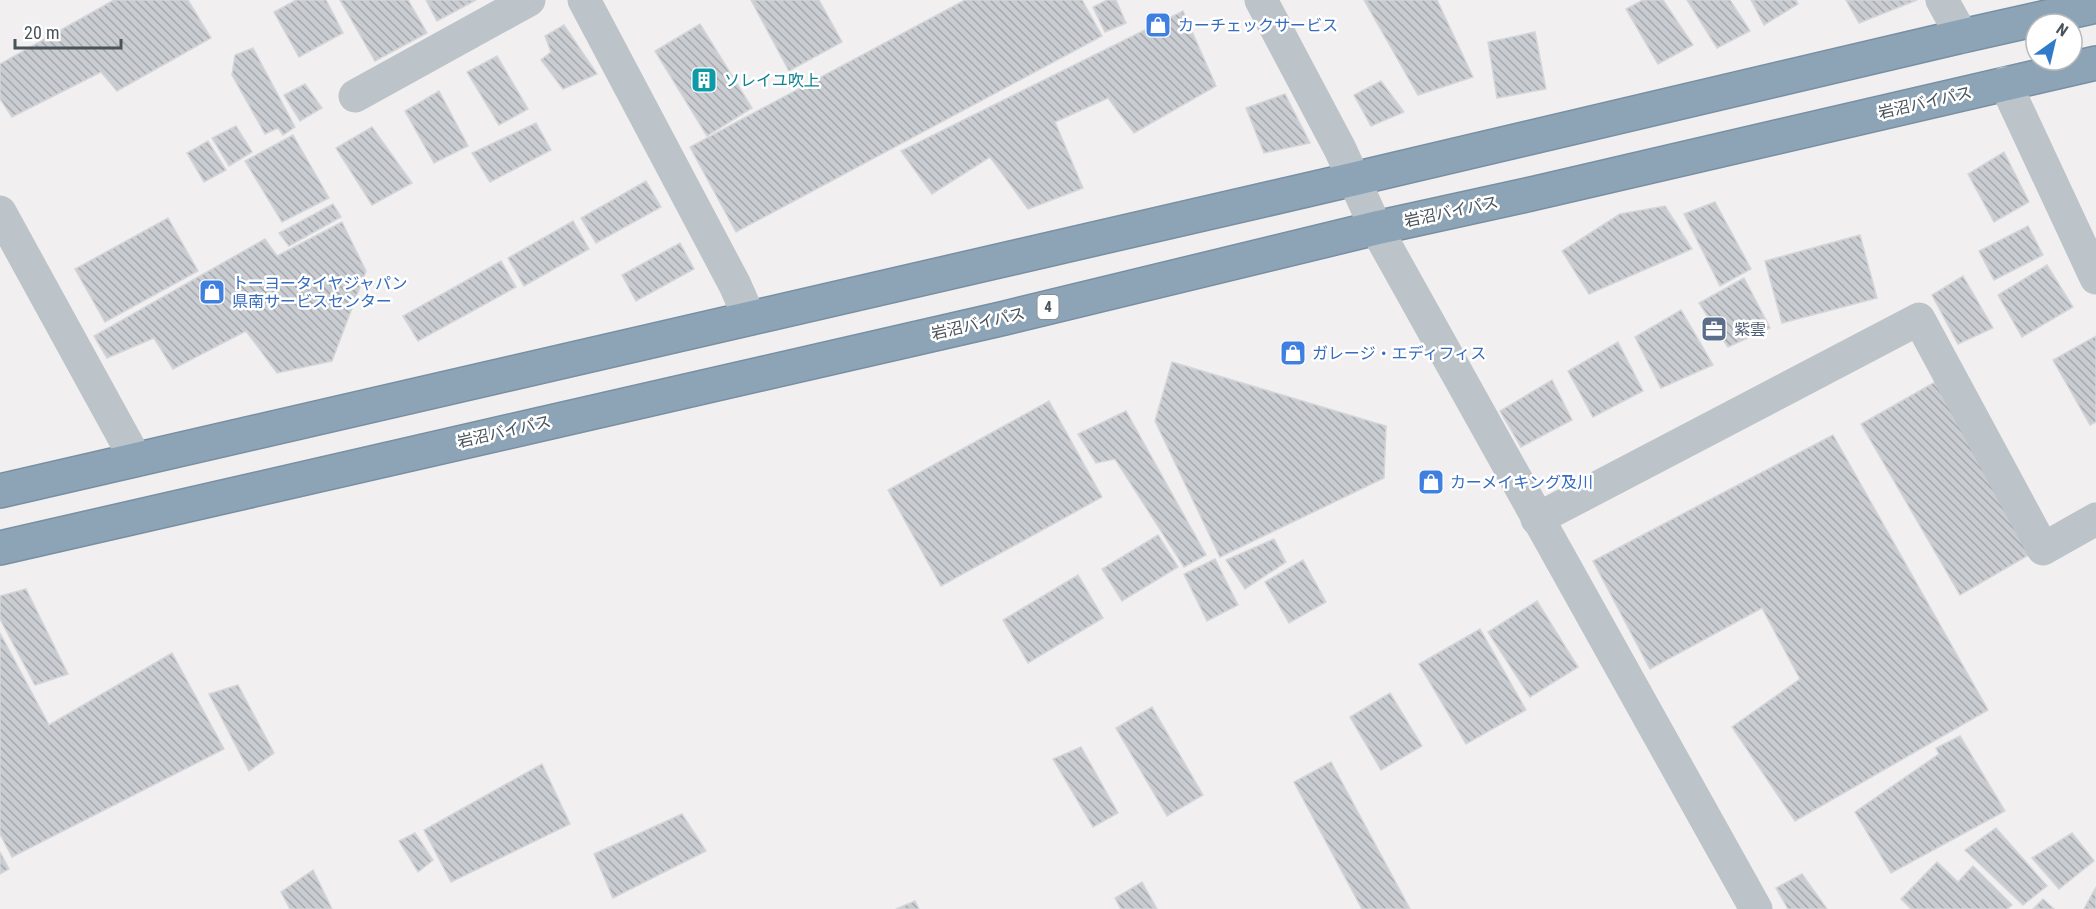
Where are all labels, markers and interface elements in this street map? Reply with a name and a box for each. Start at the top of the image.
shop icon: カーチェックサービス [1143,10,1173,40]
scale bar [15,12,122,50]
north arrow [2024,12,2084,72]
place label: カーチェックサービス [1178,16,1338,35]
text: N [2053,19,2071,41]
text: 20 m [24,22,59,43]
building icon: ソレイユ吹上 [689,65,719,95]
place label: ソレイユ吹上 [724,71,820,90]
street label: 岩沼バイパス [1876,82,1974,123]
street label: 岩沼バイパス [1402,192,1500,231]
place label: トーヨータイヤジャパン 県南サービスセンター [232,274,408,311]
shop icon: トーヨータイヤジャパン 県南サービスセンター [197,277,227,307]
road number: 4 [1038,295,1058,319]
street label: 岩沼バイパス [929,303,1027,344]
office icon: 紫雲 [1699,314,1729,344]
place label: 紫雲 [1734,320,1766,339]
shop icon: ガレージ・エディフィス [1278,338,1308,368]
place label: ガレージ・エディフィス [1312,344,1486,363]
street label: 岩沼バイパス [455,411,553,452]
shop icon: カーメイキング及川 [1416,467,1446,497]
place label: カーメイキング及川 [1450,473,1593,492]

